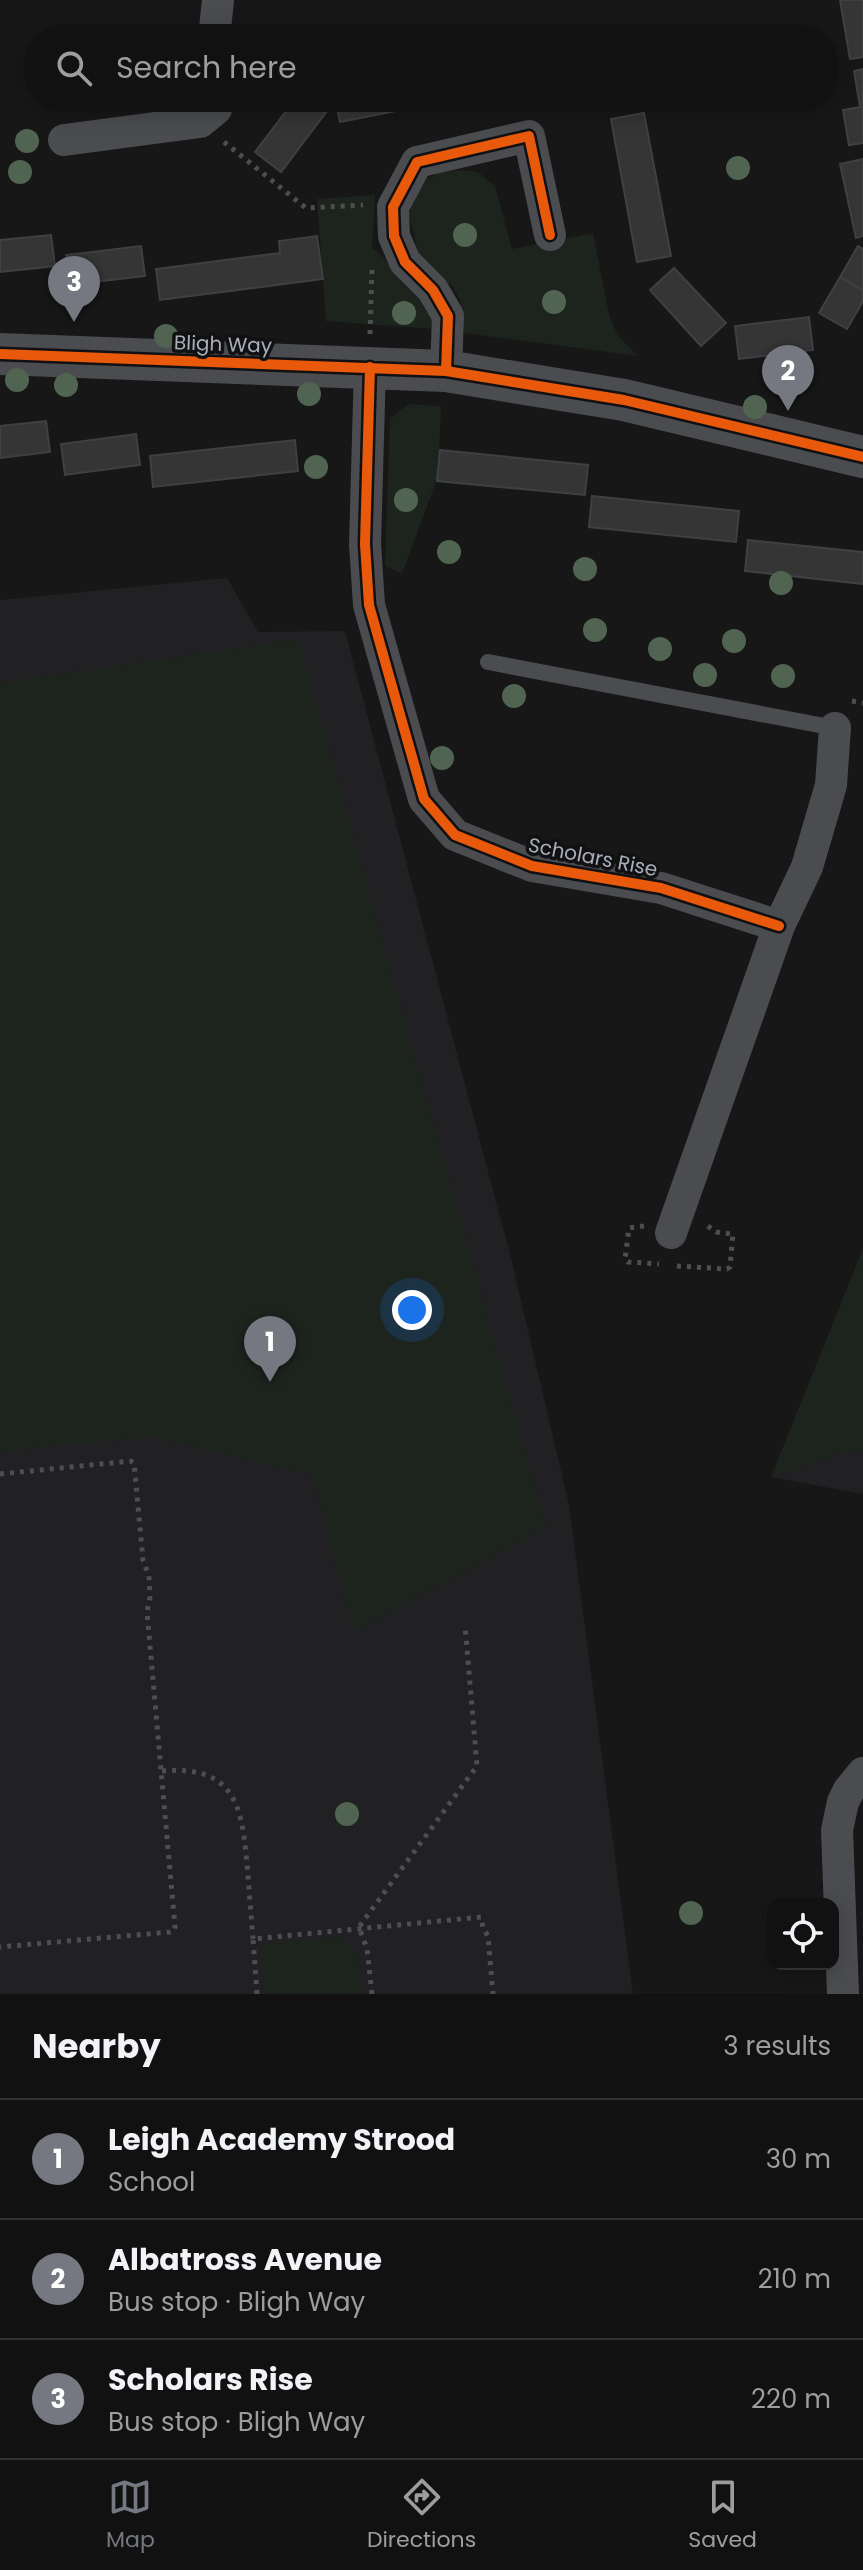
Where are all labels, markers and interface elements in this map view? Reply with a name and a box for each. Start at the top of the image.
search box [24,24,839,112]
icon: search [52,46,96,90]
text: Search here [116,46,297,89]
pin: 3 [48,256,100,322]
street label: Bligh Way [174,328,272,360]
pin: 2 [762,345,814,411]
street label: Scholars Rise [526,831,660,883]
your location [392,1290,432,1330]
pin: 1 [244,1316,296,1382]
map controls [767,1898,839,1970]
button: locate [767,1898,839,1970]
text: Nearby [32,2022,161,2070]
text: 3 results [723,2028,831,2064]
text: Leigh Academy Strood [108,2118,455,2161]
text: 1 [53,2141,63,2177]
text: 30 m [766,2141,831,2177]
text: School [108,2164,195,2200]
text: Albatross Avenue [108,2238,382,2281]
text: 2 [51,2261,65,2297]
text: 210 m [758,2261,831,2297]
text: Bus stop · Bligh Way [108,2284,365,2320]
text: Scholars Rise [108,2358,313,2401]
text: 3 [50,2381,66,2417]
text: 220 m [751,2381,831,2417]
text: Bus stop · Bligh Way [108,2404,365,2440]
tab: Map [106,2475,155,2556]
tab: Directions [367,2475,476,2556]
tab: Saved [688,2475,757,2556]

